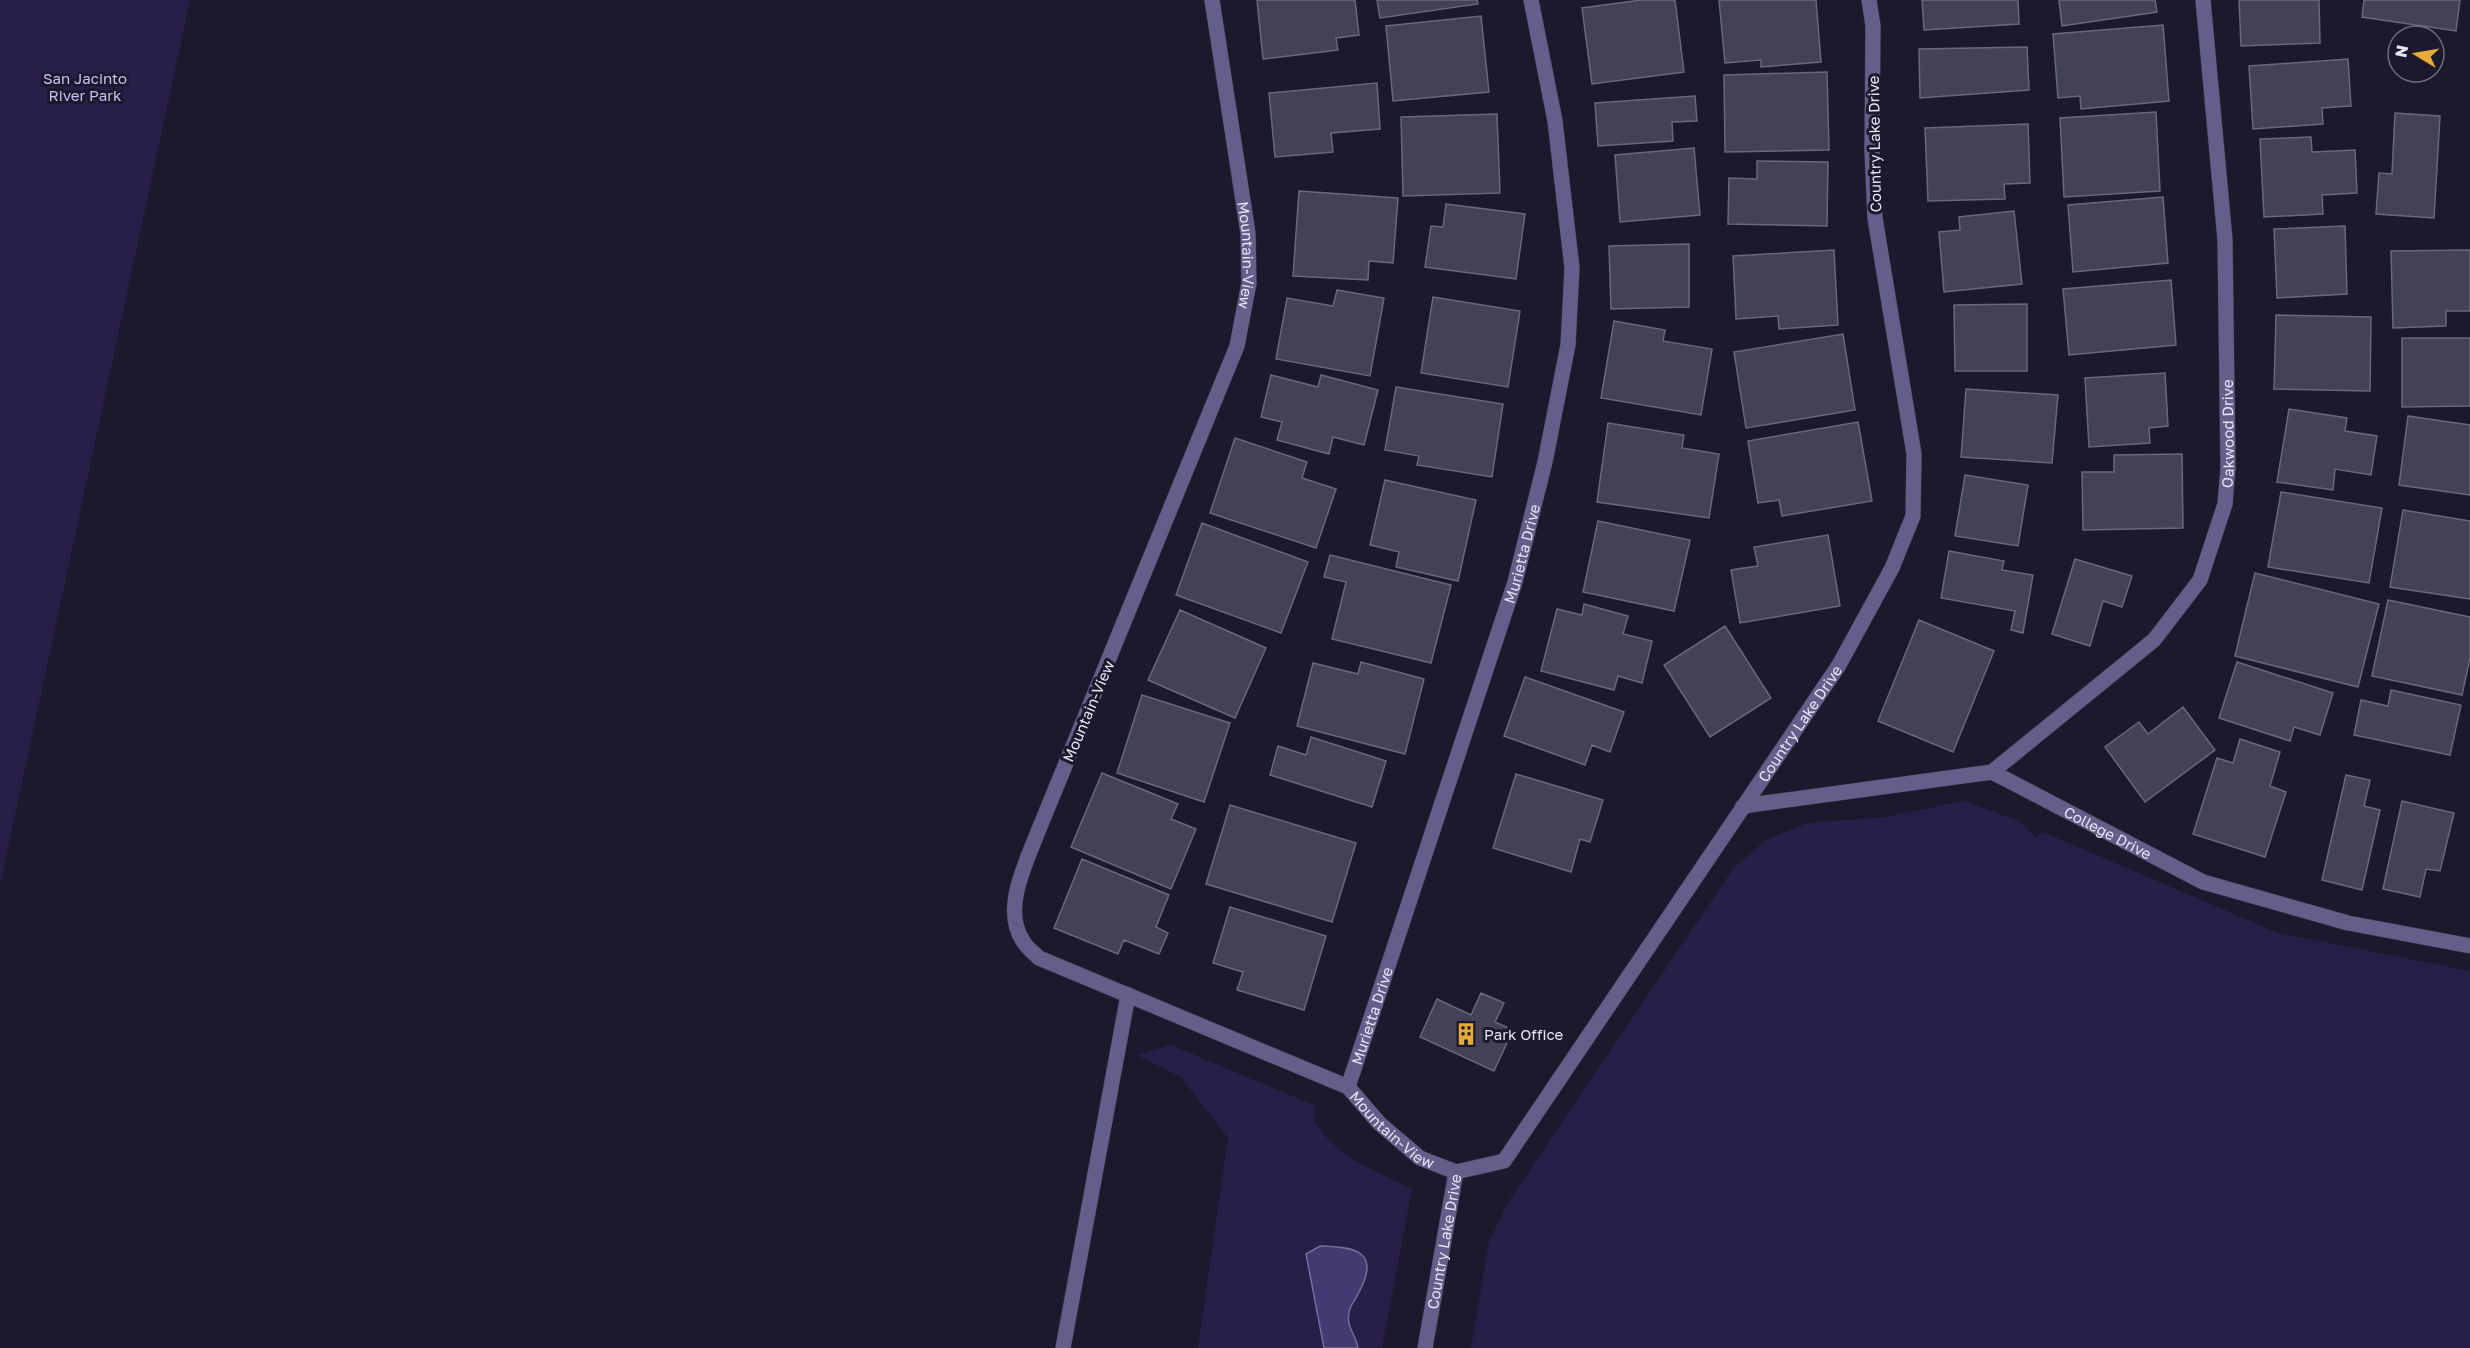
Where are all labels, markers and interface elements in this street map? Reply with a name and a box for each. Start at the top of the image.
north arrow [2386,24,2446,84]
text: N [2390,43,2412,59]
park label: San Jacinto River Park [43,69,127,104]
street label: Country Lake Drive [1864,75,1884,213]
street label: Mountain-View [1234,200,1258,311]
street label: Oakwood Drive [2217,379,2237,489]
street label: Murietta Drive [1500,502,1543,606]
street label: Mountain-View [1059,658,1117,764]
street label: Country Lake Drive [1754,661,1845,785]
street label: College Drive [2061,802,2155,863]
street label: Murietta Drive [1347,964,1396,1067]
building icon: Park Office [1453,1021,1479,1047]
place label: Park Office [1484,1025,1564,1043]
street label: Mountain-View [1346,1087,1437,1172]
street label: Country Lake Drive [1423,1172,1465,1311]

